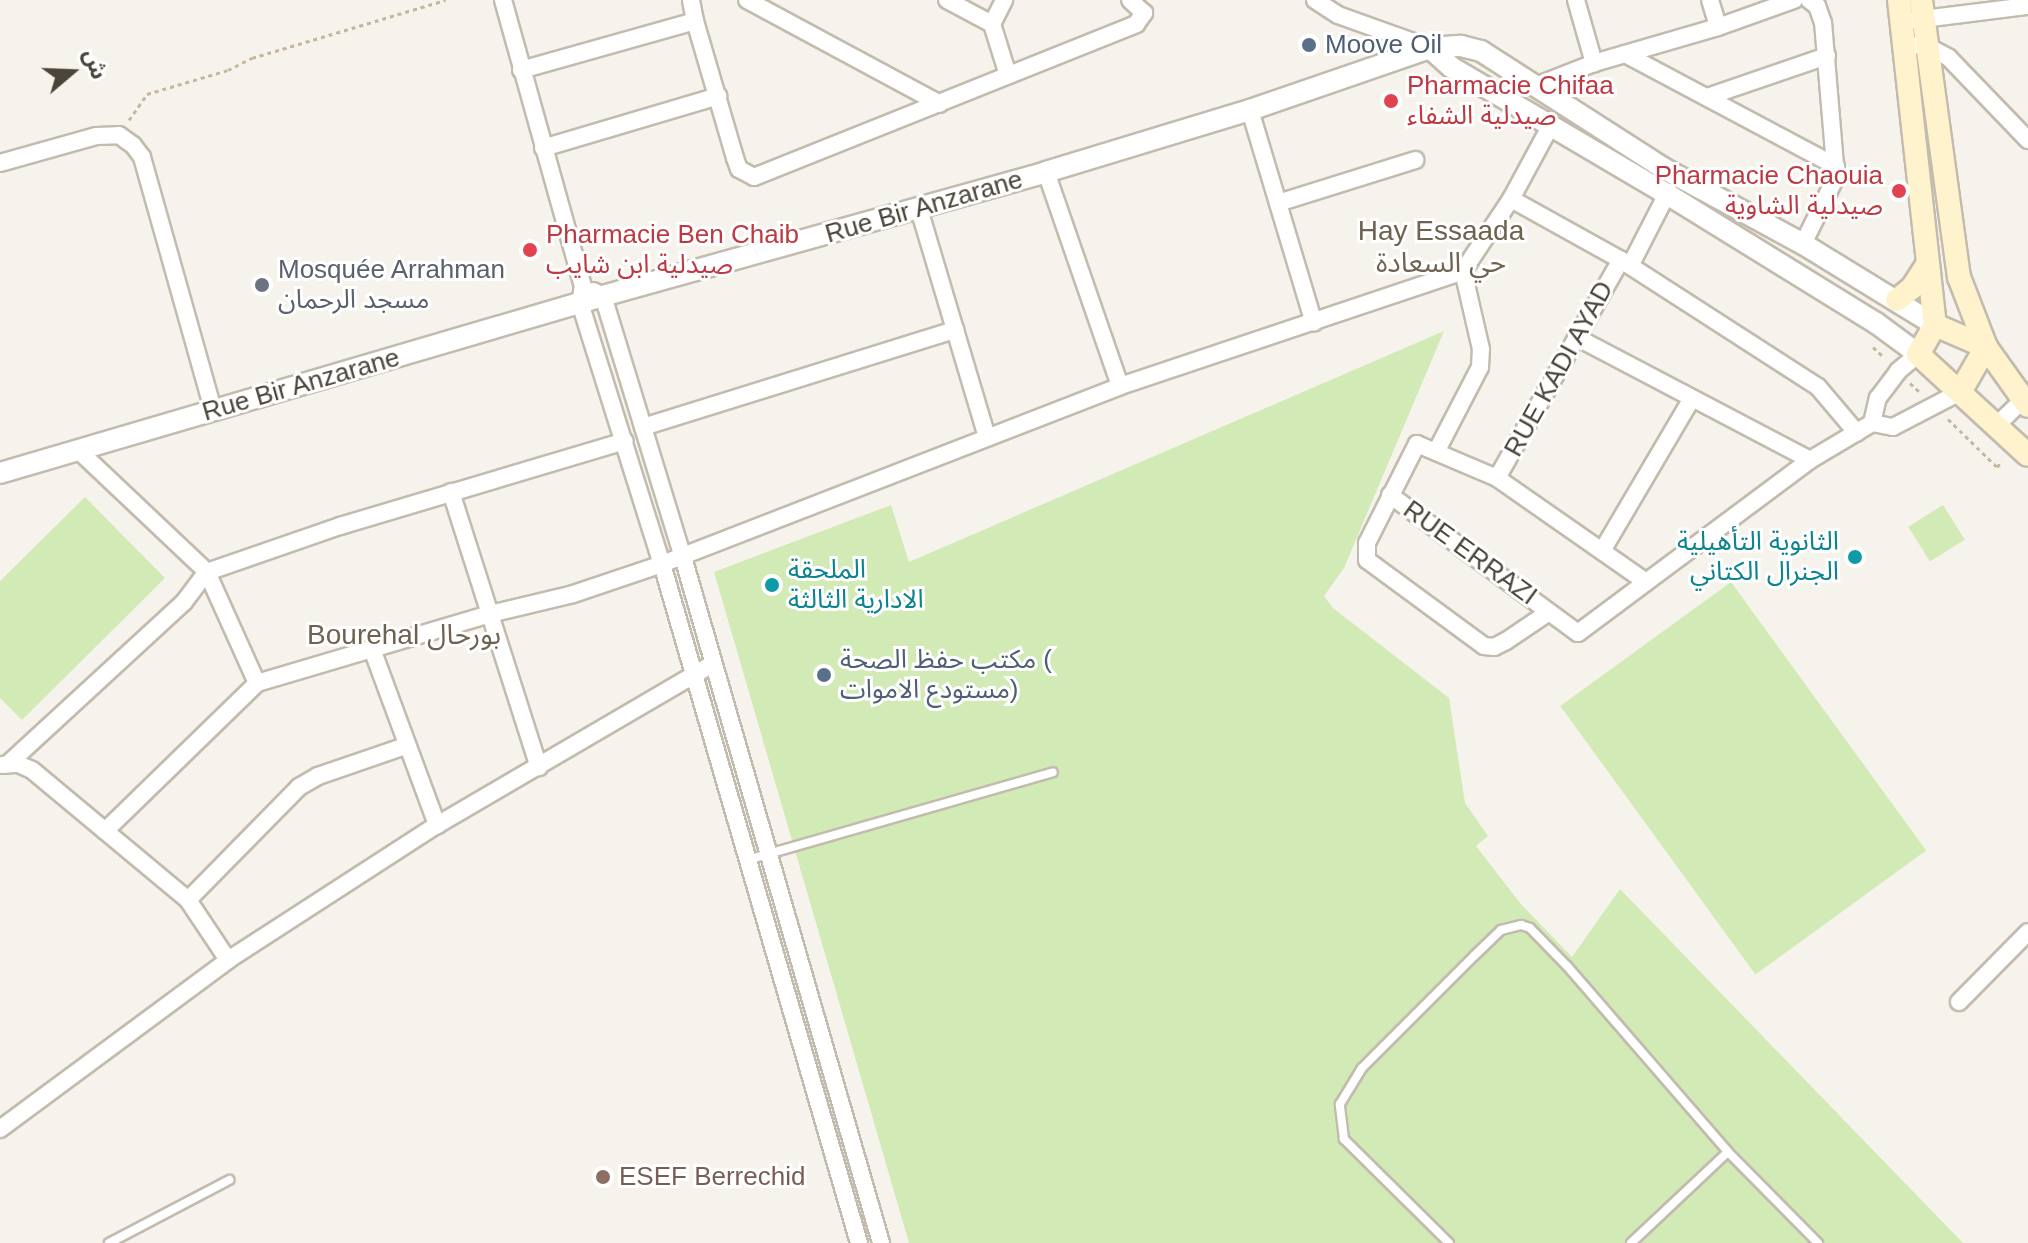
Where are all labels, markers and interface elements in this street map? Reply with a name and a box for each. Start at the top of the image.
place label: Moove Oil [1325,29,1442,61]
north arrow [32,32,112,112]
marker: Moove Oil [1300,36,1318,54]
text: ش [78,46,112,82]
place label: Pharmacie Chifaa صيدلية الشفاء [1407,70,1614,132]
marker: Pharmacie Chifaa صيدلية الشفاء [1382,92,1400,110]
place label: Pharmacie Chaouia صيدلية الشاوية [1655,160,1883,222]
street label: Rue Bir Anzarane [821,164,1027,250]
marker: Pharmacie Chaouia صيدلية الشاوية [1890,182,1908,200]
district label: Hay Essaada حي السعادة [1347,214,1535,280]
place label: Pharmacie Ben Chaib صيدلية ابن شايب [546,219,799,280]
marker: Pharmacie Ben Chaib صيدلية ابن شايب [521,241,539,259]
place label: Mosquée Arrahman مسجد الرحمان [278,254,506,316]
street label: RUE KADI AYAD [1498,275,1620,463]
marker: Mosquée Arrahman مسجد الرحمان [253,276,271,294]
street label: Rue Bir Anzarane [198,342,404,428]
street label: RUE ERRAZI [1397,494,1543,612]
place label: الثانوية التأهيلية الجنرال الكتاني [1677,526,1839,588]
marker: الثانوية التأهيلية الجنرال الكتاني [1846,548,1864,566]
place label: الملحقة الادارية الثالثة [788,554,924,616]
marker: الملحقة الادارية الثالثة [763,576,781,594]
district label: Bourehal بورحال [307,618,501,652]
place label: مكتب حفظ الصحة ( مستودع الاموات) [840,644,1052,706]
marker: مكتب حفظ الصحة ( مستودع الاموات) [815,666,833,684]
place label: ESEF Berrechid [619,1161,805,1193]
marker: ESEF Berrechid [594,1168,612,1186]

